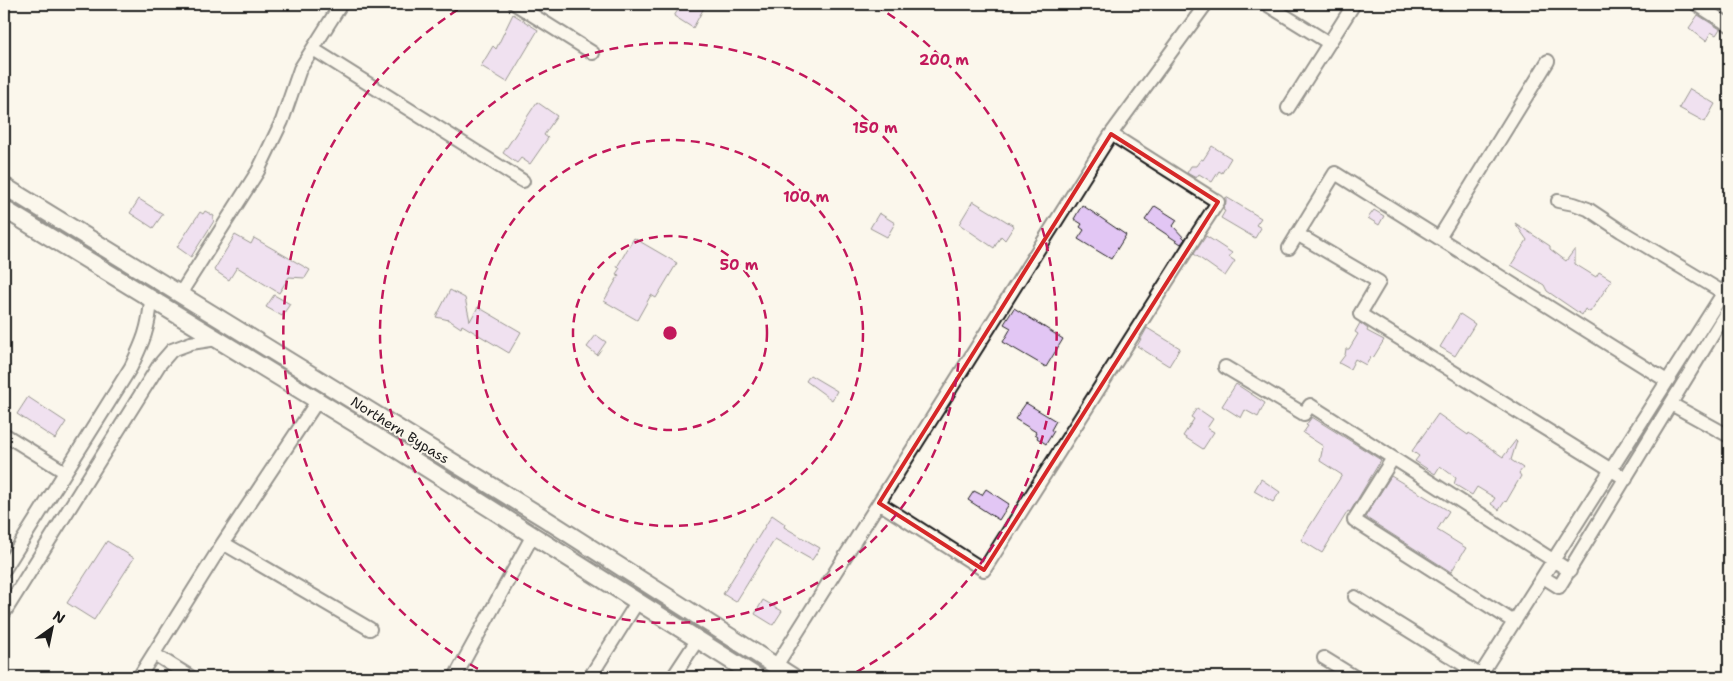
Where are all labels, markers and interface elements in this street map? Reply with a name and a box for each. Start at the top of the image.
text: 200 m [919,50,969,70]
text: 150 m [852,118,898,138]
text: 100 m [783,187,829,207]
text: 50 m [720,255,759,275]
centre of rings [661,324,679,342]
street label: Northern Bypass [347,392,453,468]
north arrow [28,604,78,654]
text: N [50,607,69,628]

